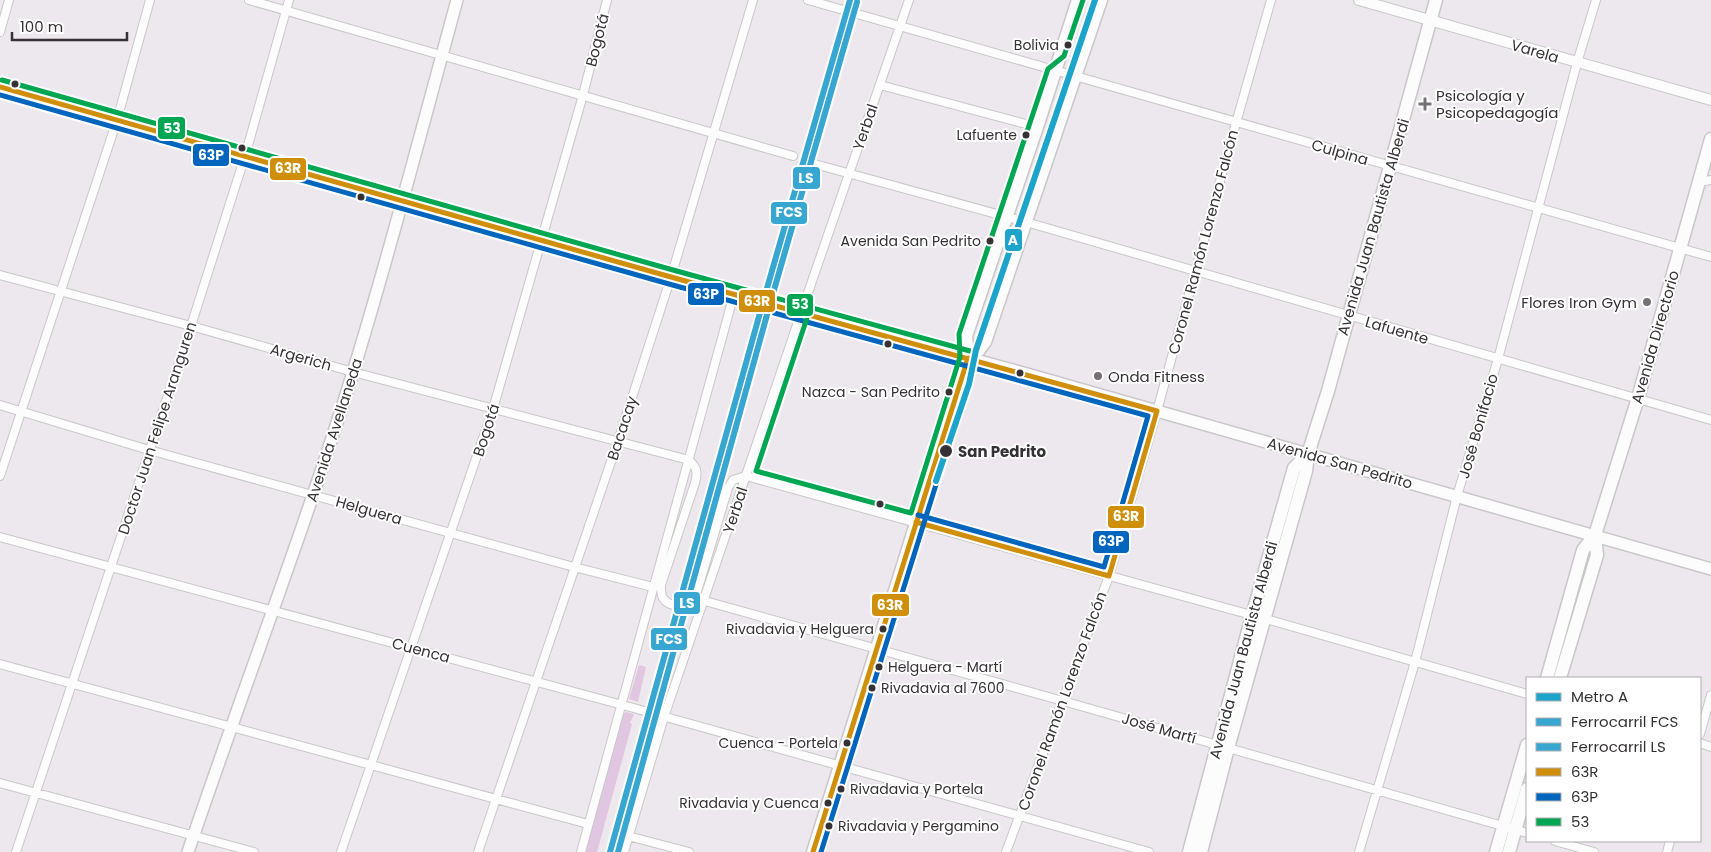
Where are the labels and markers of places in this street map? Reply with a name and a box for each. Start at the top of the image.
place label: Bolivia [1014,35,1059,55]
marker: Bolivia [1063,40,1073,50]
unlabelled marker [10,79,20,89]
place label: Psicología y Psicopedagogía [1436,85,1558,123]
marker: Psicología y Psicopedagogía [1418,97,1432,111]
place label: Lafuente [957,125,1017,145]
marker: Lafuente [1021,130,1031,140]
unlabelled marker [237,143,247,153]
unlabelled marker [356,192,366,202]
place label: Avenida San Pedrito [841,231,981,251]
marker: Avenida San Pedrito [985,236,995,246]
place label: Flores Iron Gym [1521,292,1637,313]
marker: Flores Iron Gym [1641,296,1653,308]
unlabelled marker [883,339,893,349]
place label: Onda Fitness [1108,366,1205,387]
unlabelled marker [1015,368,1025,378]
marker: Onda Fitness [1092,370,1104,382]
place label: Nazca - San Pedrito [802,382,940,402]
marker: Nazca - San Pedrito [944,387,954,397]
place label: San Pedrito [958,441,1046,462]
marker: San Pedrito [938,443,954,459]
unlabelled marker [875,499,885,509]
place label: Rivadavia y Helguera [726,619,874,639]
marker: Rivadavia y Helguera [878,624,888,634]
place label: Helguera - Martí [888,657,1003,677]
marker: Helguera - Martí [874,662,884,672]
place label: Rivadavia al 7600 [881,678,1004,698]
marker: Rivadavia al 7600 [867,683,877,693]
place label: Cuenca - Portela [718,733,838,753]
marker: Cuenca - Portela [842,738,852,748]
place label: Rivadavia y Portela [850,779,983,799]
marker: Rivadavia y Portela [836,784,846,794]
place label: Rivadavia y Cuenca [679,793,819,813]
marker: Rivadavia y Cuenca [823,798,833,808]
place label: Rivadavia y Pergamino [838,816,999,836]
marker: Rivadavia y Pergamino [824,821,834,831]

